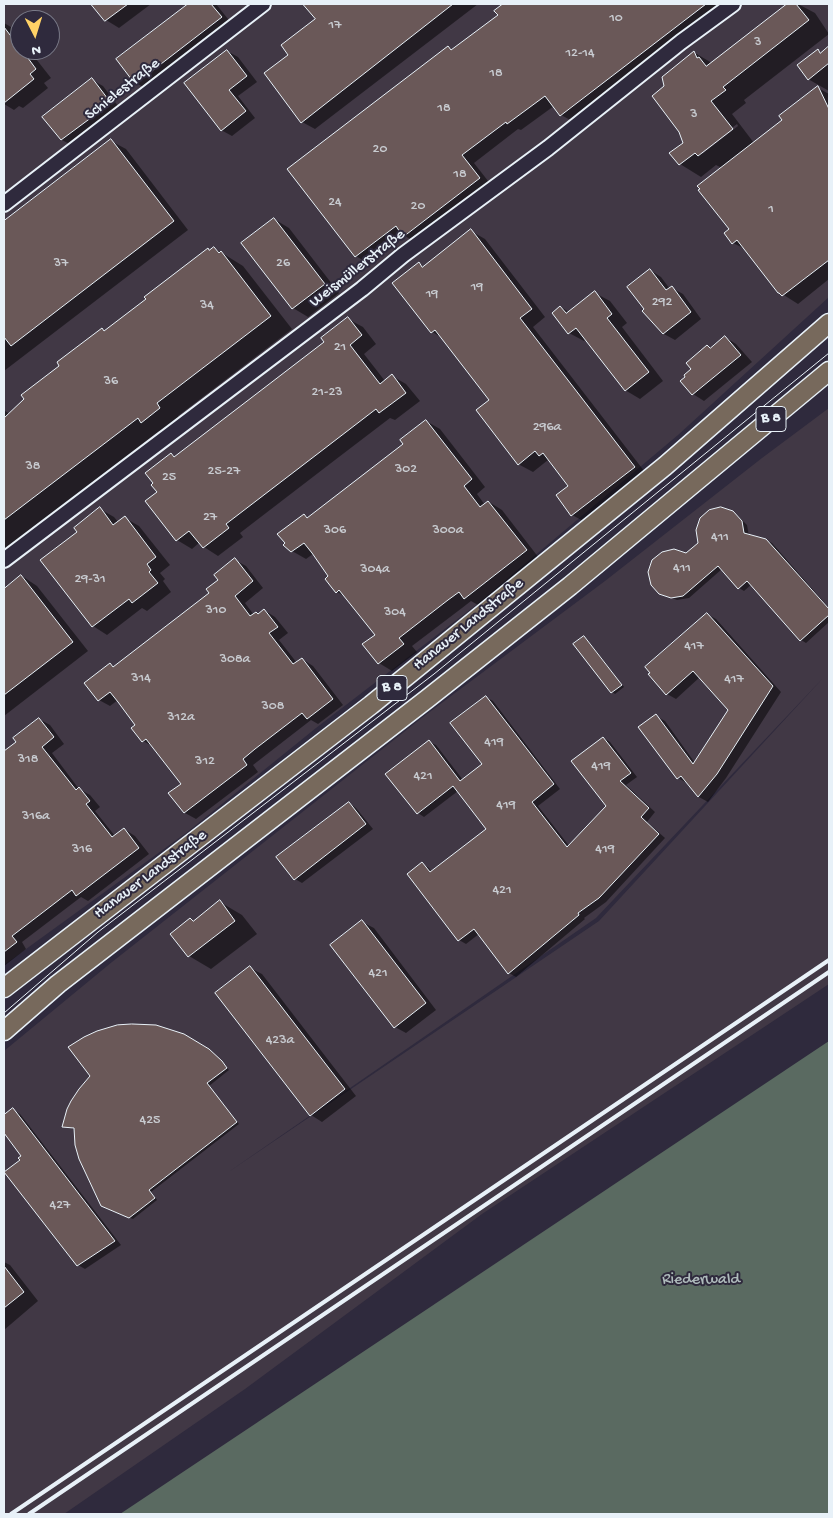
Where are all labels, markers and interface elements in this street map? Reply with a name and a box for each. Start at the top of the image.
north arrow [10,10,60,60]
house number: 10 [609,11,623,27]
house number: 17 [329,18,341,34]
house number: 3 [754,35,762,51]
text: N [31,41,42,58]
house number: 12-14 [565,46,595,62]
street label: Schielestraße [82,55,164,125]
house number: 18 [489,66,503,82]
house number: 18 [437,101,451,117]
house number: 3 [690,107,698,123]
house number: 20 [373,142,387,158]
house number: 18 [453,167,467,183]
house number: 24 [328,195,342,211]
house number: 20 [411,199,425,215]
house number: 1 [768,202,774,218]
street label: Weismüllerstraße [306,226,410,312]
house number: 37 [54,256,68,272]
house number: 26 [276,256,290,272]
house number: 19 [471,280,483,296]
house number: 19 [426,287,438,303]
house number: 292 [652,295,672,311]
house number: 34 [200,298,214,314]
house number: 21 [334,340,346,356]
house number: 36 [104,374,118,390]
house number: 21-23 [311,385,343,401]
road number: B 8 [756,406,786,432]
house number: 296a [533,420,561,436]
house number: 38 [26,459,40,475]
house number: 302 [395,462,417,478]
house number: 25-27 [208,464,240,480]
house number: 25 [162,470,176,486]
house number: 27 [203,510,217,526]
house number: 306 [324,523,346,539]
house number: 300a [433,523,463,539]
house number: 411 [711,530,729,546]
house number: 411 [673,561,691,577]
house number: 304a [360,562,390,578]
house number: 29-31 [74,572,106,588]
street label: Hanauer Landstraße [410,575,528,675]
house number: 310 [206,603,226,619]
house number: 304 [384,605,406,621]
house number: 417 [684,639,704,655]
house number: 308a [220,652,250,668]
house number: 314 [131,671,151,687]
house number: 417 [724,672,744,688]
road number: B 8 [377,676,407,700]
house number: 308 [262,699,284,715]
house number: 312a [167,710,195,726]
house number: 419 [484,735,504,751]
house number: 318 [18,752,38,768]
house number: 312 [195,754,215,770]
house number: 419 [591,759,611,775]
house number: 421 [413,769,433,785]
house number: 419 [496,798,516,814]
house number: 316a [22,809,50,825]
street label: Hanauer Landstraße [91,826,211,924]
house number: 316 [72,842,92,858]
house number: 419 [595,842,615,858]
house number: 421 [492,883,512,899]
house number: 421 [368,966,388,982]
house number: 423a [266,1033,294,1049]
house number: 425 [140,1113,160,1129]
house number: 427 [50,1198,70,1214]
park label: Riederwald [662,1271,740,1291]

